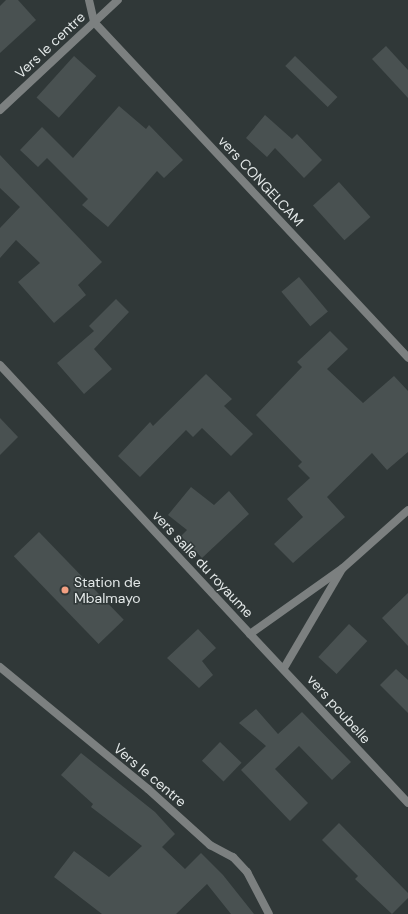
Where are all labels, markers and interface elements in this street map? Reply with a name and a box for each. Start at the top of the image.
street label: Vers le centre [12,8,88,82]
street label: vers CONGELCAM [215,132,307,230]
street label: vers salle du royaume [149,507,257,621]
place label: Station de Mbalmayo [74,574,141,606]
marker: Station de Mbalmayo [59,584,71,596]
street label: vers poubelle [304,671,374,747]
street label: Vers le centre [110,740,190,810]

